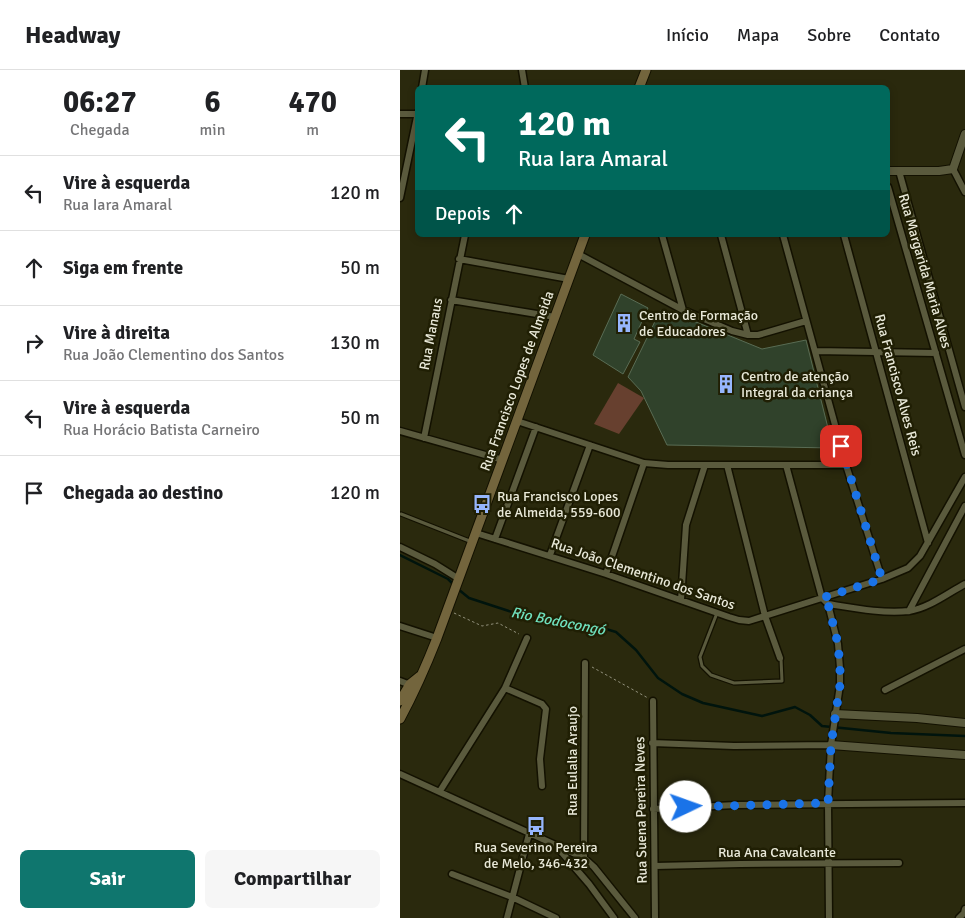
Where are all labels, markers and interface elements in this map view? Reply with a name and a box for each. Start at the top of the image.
text: Headway [25,20,121,50]
text: Início [666,24,709,46]
text: Mapa [737,24,779,46]
text: Sobre [807,24,851,46]
text: Contato [879,24,940,46]
text: 06:27 [63,84,137,121]
text: 6 [204,84,221,121]
text: 470 [288,84,337,121]
text: 120 m [518,102,611,145]
icon: left [435,105,500,170]
text: Chegada [70,120,130,140]
text: min [200,120,225,140]
text: m [306,120,319,140]
text: Rua Iara Amaral [518,145,668,172]
text: Vire à esquerda [63,171,190,195]
icon: left [20,179,48,207]
text: 120 m [330,181,380,205]
street label: Rua Margarida Maria Alves [895,192,955,350]
text: Rua Iara Amaral [63,195,172,215]
icon: ahead [500,200,528,228]
text: Depois [435,202,490,226]
icon: ahead [20,254,48,282]
text: Siga em frente [63,256,183,280]
text: 50 m [340,256,380,280]
street label: Rua Francisco Lopes de Almeida [476,289,558,473]
street label: Rua Manaus [416,297,446,371]
place label: Centro de Formação de Educadores [639,307,758,340]
building icon: Centro de Formação de Educadores [613,312,635,334]
street label: Rua Francisco Alves Reis [871,312,925,458]
text: Vire à direita [63,321,170,345]
icon: right [20,329,48,357]
text: 130 m [330,331,380,355]
text: Rua João Clementino dos Santos [63,345,284,365]
place label: Centro de atenção Integral da criança [741,368,853,401]
building icon: Centro de atenção Integral da criança [715,373,737,395]
text: Vire à esquerda [63,396,190,420]
icon: left [20,404,48,432]
text: 50 m [340,406,380,430]
text: Rua Horácio Batista Carneiro [63,420,260,440]
pin [820,425,862,467]
icon: arrive [827,432,855,460]
icon: arrive [20,479,48,507]
text: Chegada ao destino [63,481,223,505]
text: 120 m [330,481,380,505]
place label: Rua Francisco Lopes de Almeida, 559-600 [497,488,621,521]
bus stop icon: Rua Francisco Lopes de Almeida, 559-600 [471,493,493,515]
street label: Rua João Clementino dos Santos [549,534,737,614]
water label: Rio Bodocongó [509,603,608,639]
street label: Rua Eulalia Araujo [564,706,581,816]
street label: Rua Suena Pereira Neves [631,736,651,884]
position arrow [659,780,711,832]
bus stop icon: Rua Severino Pereira de Melo, 346-432 [525,815,547,837]
place label: Rua Severino Pereira de Melo, 346-432 [474,839,598,872]
street label: Rua Ana Cavalcante [718,844,836,861]
button: Sair [20,850,195,908]
button: Compartilhar [205,850,380,908]

